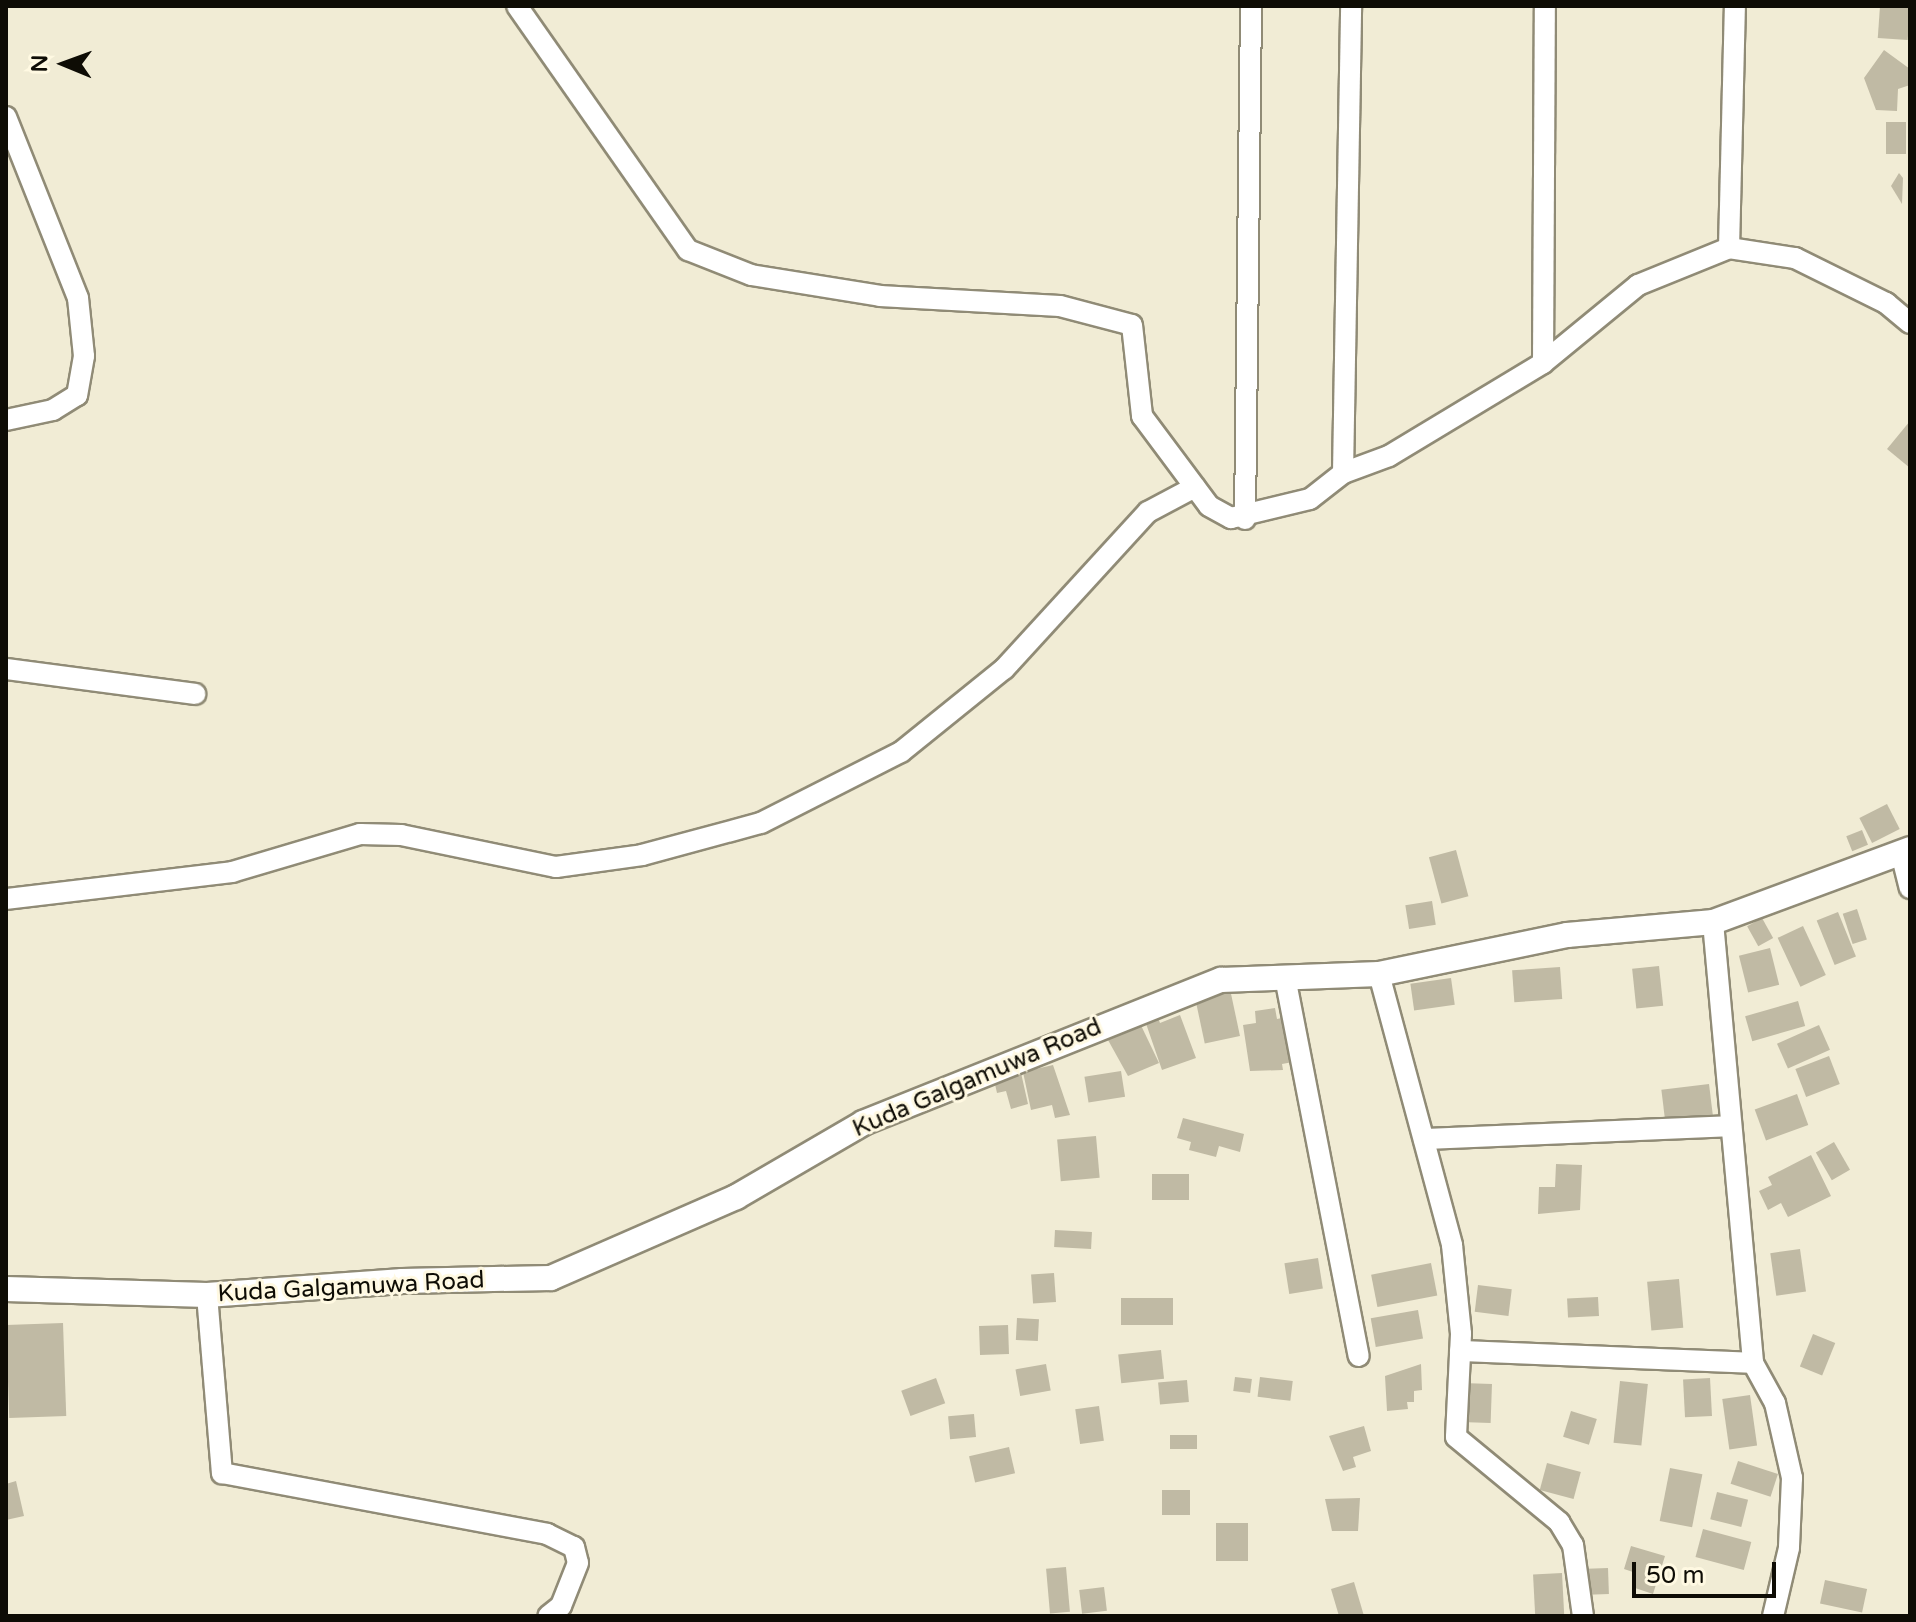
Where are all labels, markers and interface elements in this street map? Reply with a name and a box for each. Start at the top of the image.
north arrow [24,24,104,104]
text: N [27,55,53,73]
street label: Kuda Galgamuwa Road [848,1013,1106,1143]
street label: Kuda Galgamuwa Road [217,1266,485,1308]
scale bar [1636,1546,1780,1596]
text: 50 m [1646,1561,1704,1590]

